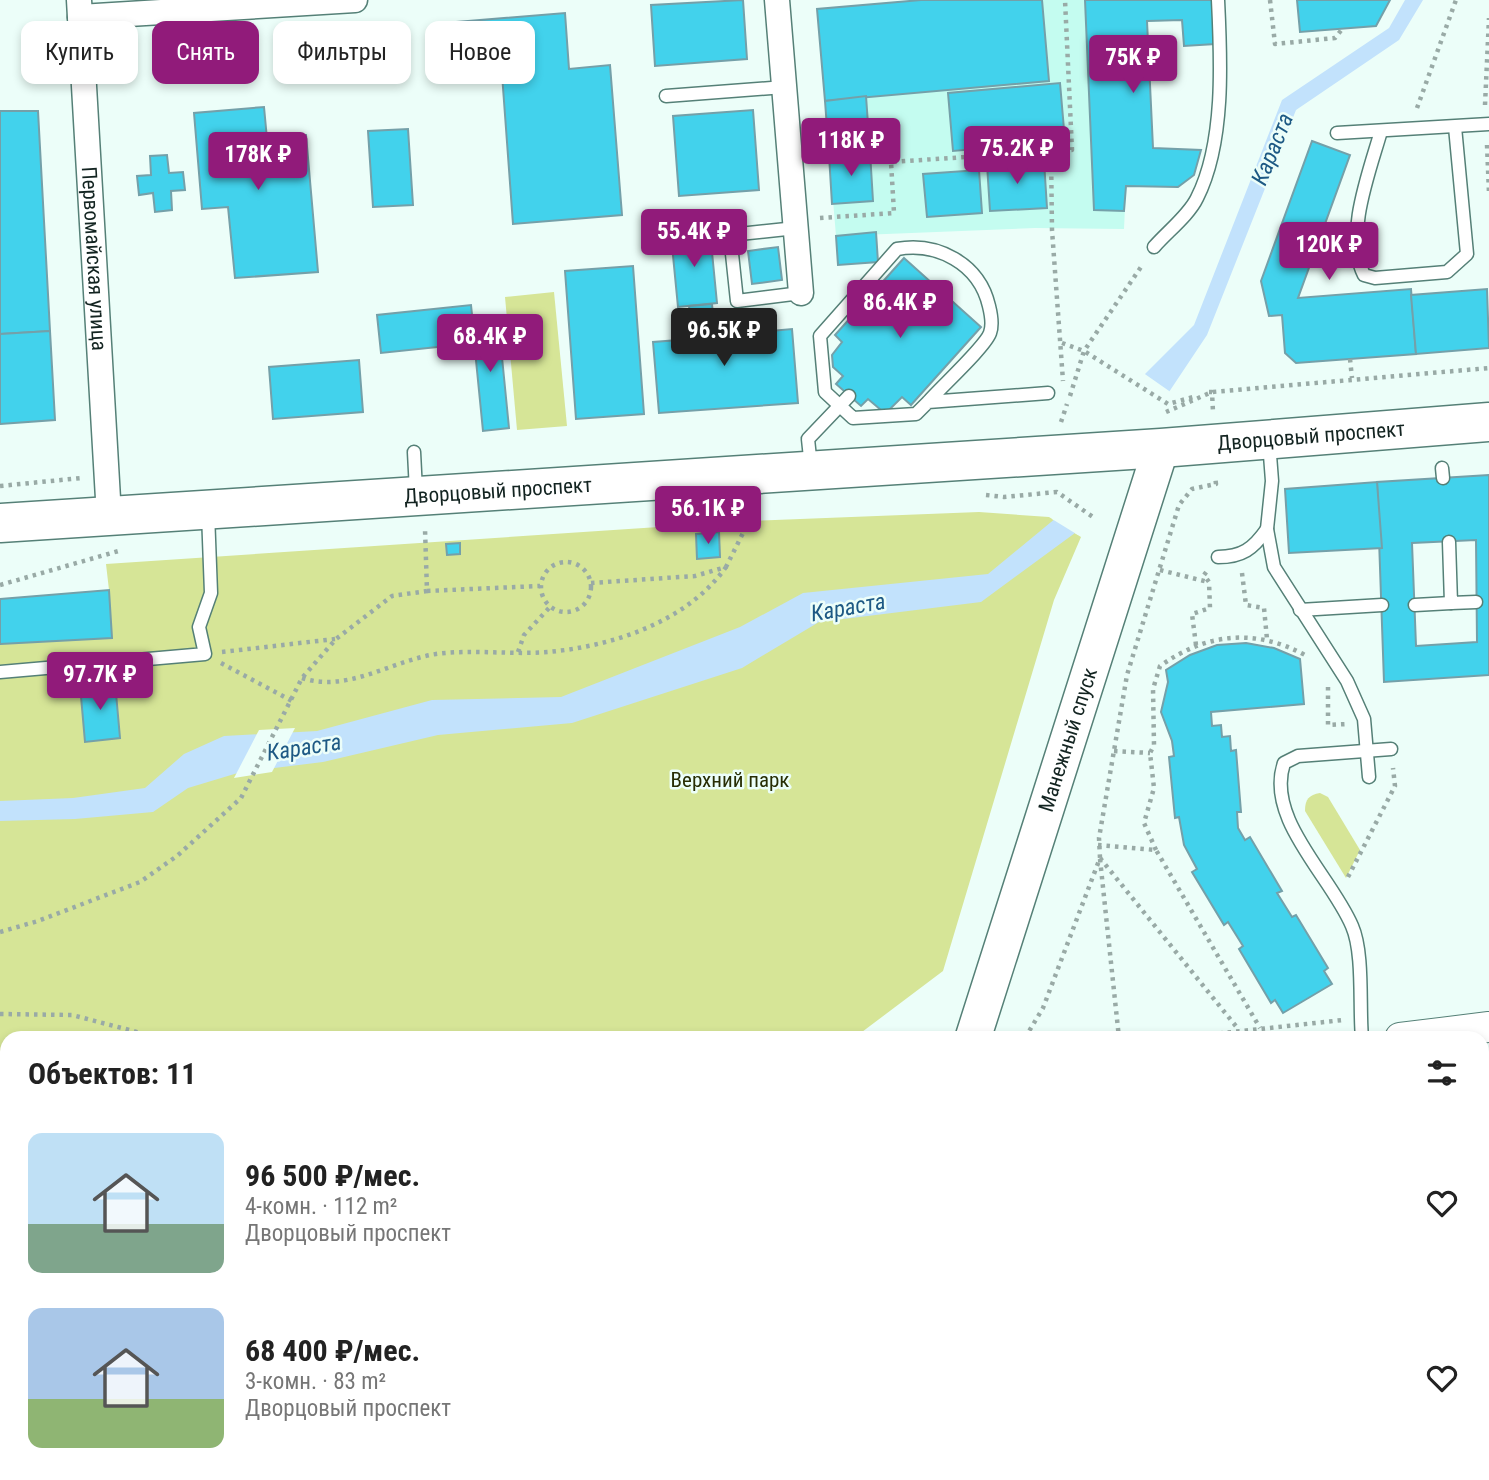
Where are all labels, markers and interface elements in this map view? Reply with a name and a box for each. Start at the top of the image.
chip: Купить [21,21,138,84]
chip: Снять [152,21,259,84]
chip: Фильтры [273,21,411,84]
chip: Новое [425,21,535,84]
pin: 75K ₽ [1084,36,1182,95]
text: 75K ₽ [1105,44,1161,71]
water label: Караста [1246,109,1299,189]
pin: 118K ₽ [794,118,908,178]
text: 118K ₽ [817,127,885,154]
pin: 75.2K ₽ [952,127,1082,186]
pin: 178K ₽ [201,132,315,192]
text: 75.2K ₽ [980,135,1054,162]
text: 178K ₽ [224,141,292,168]
street label: Первомайская улица [77,166,111,351]
pin: 55.4K ₽ [629,210,759,269]
text: 55.4K ₽ [657,218,731,245]
pin: 120K ₽ [1272,222,1386,282]
text: 120K ₽ [1295,231,1363,258]
pin: 86.4K ₽ [835,280,965,340]
text: 86.4K ₽ [863,289,937,316]
pin: 96.5K ₽ [659,308,789,368]
pin: 68.4K ₽ [425,314,555,374]
text: 96.5K ₽ [687,317,761,344]
text: 68.4K ₽ [453,323,527,350]
street label: Дворцовый проспект [1216,417,1406,456]
street label: Дворцовый проспект [403,473,593,509]
pin: 56.1K ₽ [643,486,773,546]
text: 56.1K ₽ [671,495,745,522]
water label: Караста [809,588,887,627]
pin: 97.7K ₽ [35,652,165,712]
text: 97.7K ₽ [63,661,137,688]
street label: Манежный спуск [1034,665,1102,815]
water label: Караста [265,728,343,767]
park label: Верхний парк [671,768,789,792]
icon: filters [1423,1054,1461,1092]
text: Объектов: 11 [28,1056,196,1091]
text: 96 500 ₽/мес. [245,1158,420,1193]
icon: home [84,1161,168,1245]
icon: heart [1423,1184,1461,1222]
text: 4-комн. · 112 m² [245,1193,397,1220]
text: Дворцовый проспект [245,1220,451,1247]
text: 68 400 ₽/мес. [245,1333,420,1368]
icon: home [84,1336,168,1420]
icon: heart [1423,1359,1461,1397]
text: 3-комн. · 83 m² [245,1368,386,1395]
text: Дворцовый проспект [245,1395,451,1422]

